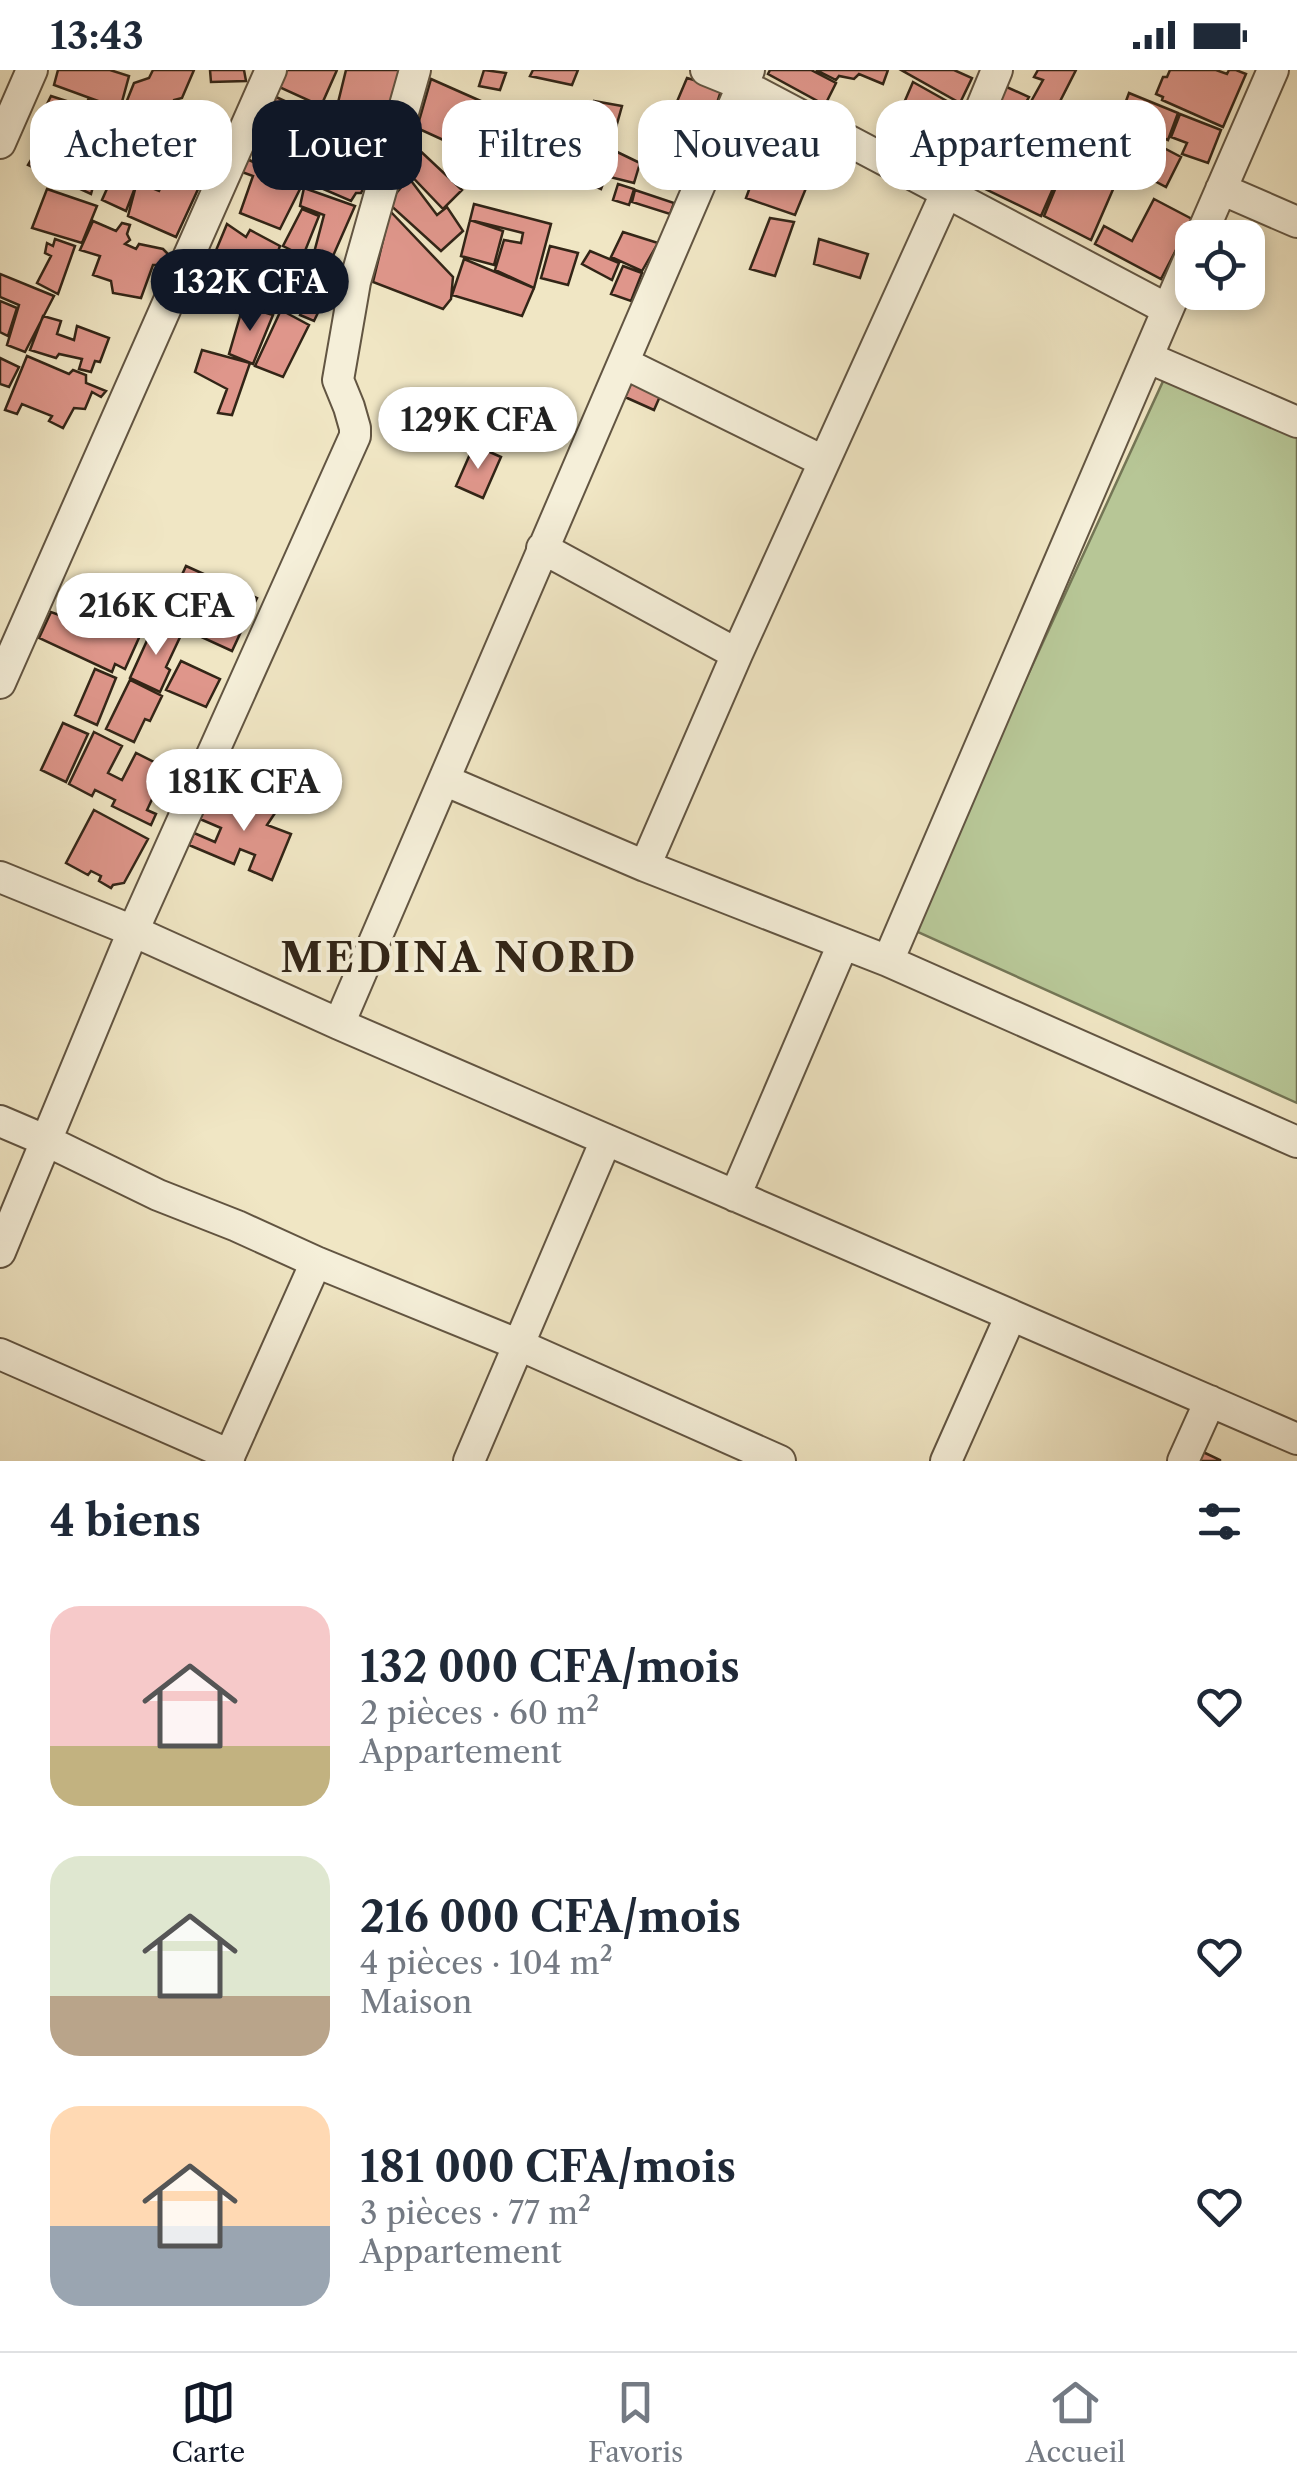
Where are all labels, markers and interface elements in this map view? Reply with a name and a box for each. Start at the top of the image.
text: 13:43 [50,12,144,59]
chip: Acheter [30,100,232,190]
chip: Louer [252,100,422,190]
chip: Filtres [442,100,618,190]
chip: Nouveau [638,100,856,190]
chip: Appartement [876,100,1166,190]
map controls [1175,220,1265,310]
button: locate [1175,220,1265,310]
pin: 132K CFA [147,249,353,334]
text: 132K CFA [173,262,327,301]
pin: 129K CFA [375,387,581,472]
text: 129K CFA [400,400,556,439]
pin: 216K CFA [53,573,259,658]
text: 216K CFA [78,586,234,625]
pin: 181K CFA [141,749,347,834]
text: 181K CFA [168,762,320,801]
district label: MEDINA NORD [280,933,638,982]
icon: filters [1192,1494,1247,1549]
text: 4 biens [50,1495,201,1547]
text: 132 000 CFA/mois [360,1641,740,1693]
icon: home [130,1646,250,1766]
icon: heart [1192,1679,1247,1734]
text: 2 pièces · 60 m² [360,1693,599,1732]
text: Appartement [360,1732,562,1771]
text: 216 000 CFA/mois [360,1891,741,1943]
icon: home [130,1896,250,2016]
icon: heart [1192,1929,1247,1984]
text: 4 pièces · 104 m² [360,1943,613,1982]
text: Maison [360,1982,472,2021]
text: 181 000 CFA/mois [360,2141,736,2193]
icon: home [130,2146,250,2266]
icon: heart [1192,2179,1247,2234]
text: 3 pièces · 77 m² [360,2193,591,2232]
text: Appartement [360,2232,562,2271]
tab: Carte [171,2375,245,2469]
tab: Favoris [588,2375,683,2469]
tab: Accueil [1026,2375,1126,2469]

